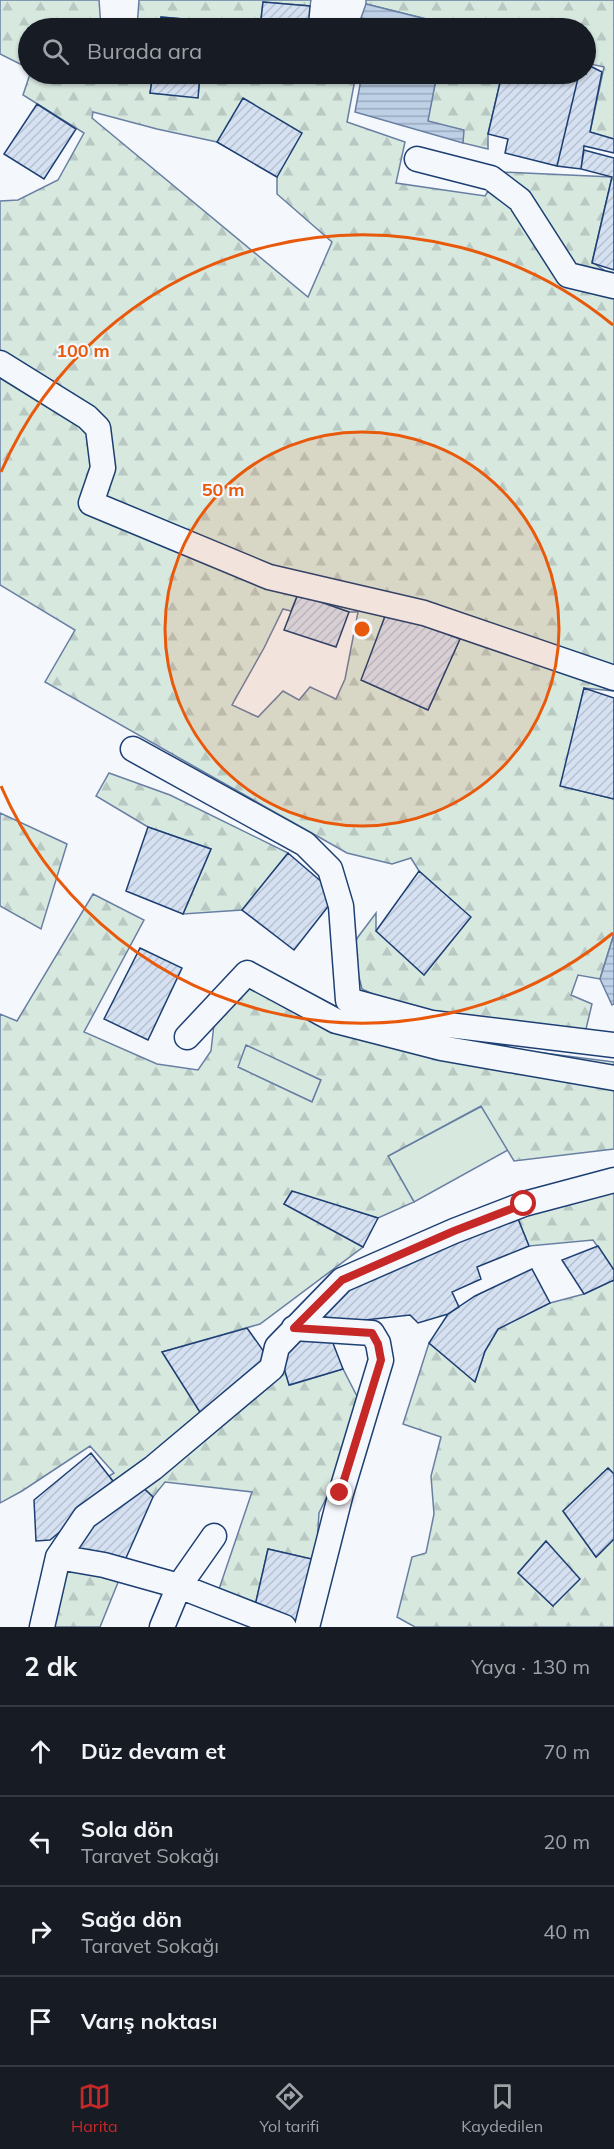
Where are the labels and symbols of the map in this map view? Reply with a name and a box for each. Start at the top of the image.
text: 100 m [56,339,110,362]
text: 50 m [202,478,244,501]
centre of rings [352,619,372,639]
route start [510,1190,536,1216]
route end [326,1479,352,1505]

